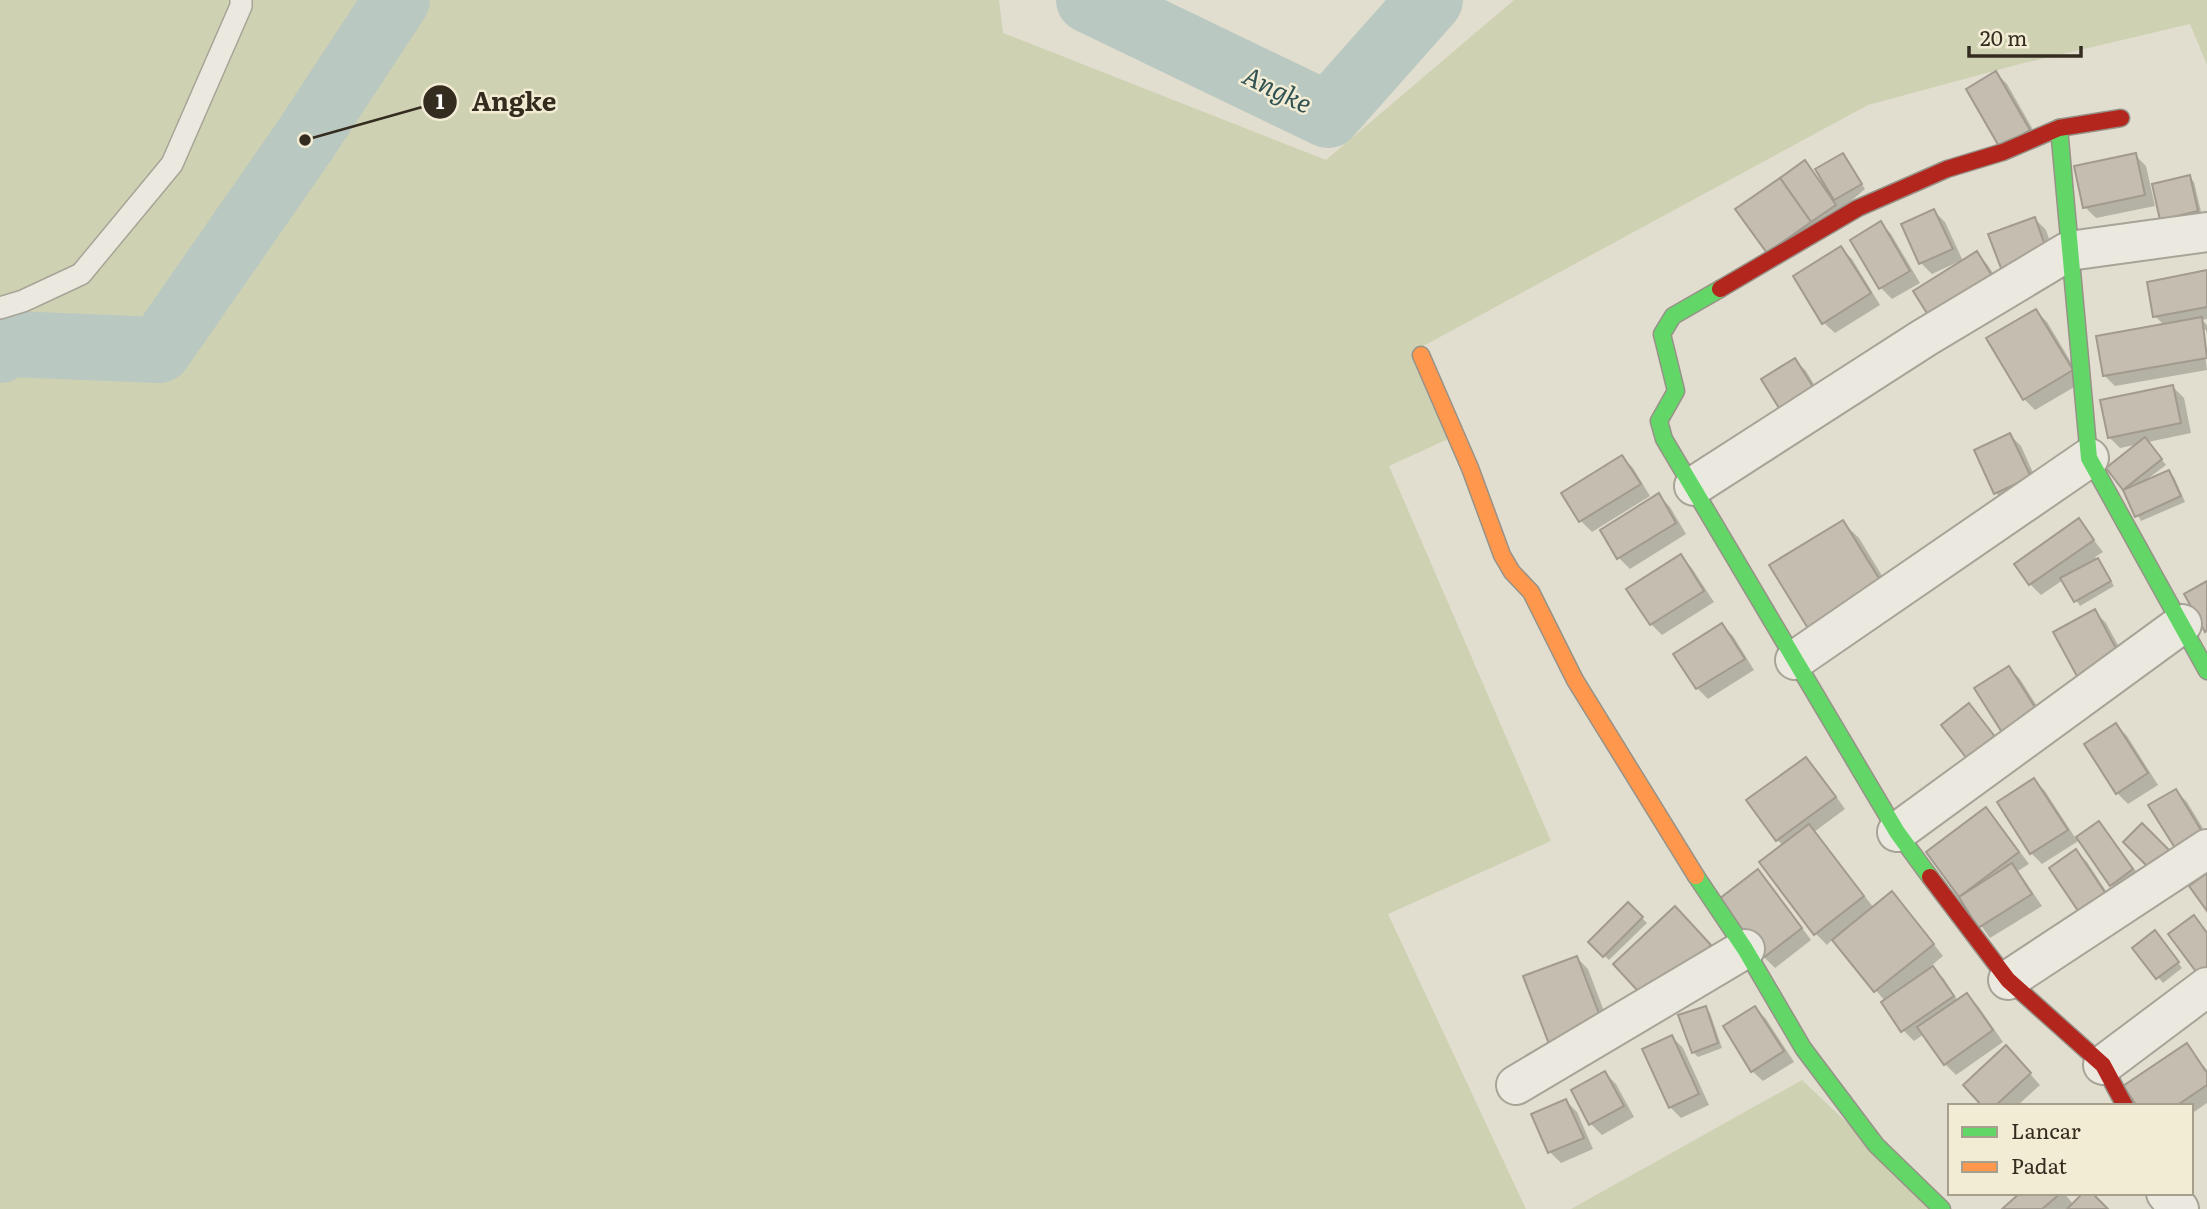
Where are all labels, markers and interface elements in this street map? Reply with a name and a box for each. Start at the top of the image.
scale bar [1969,14,2081,58]
text: 20 m [1980,21,2027,52]
water label: Angke [1237,54,1320,121]
callout: Angke [423,78,570,125]
text: Angke [472,80,556,119]
text: 1 [436,84,445,115]
legend [1948,1104,2193,1195]
text: Lancar [2011,1114,2081,1145]
text: Padat [2011,1149,2067,1180]

